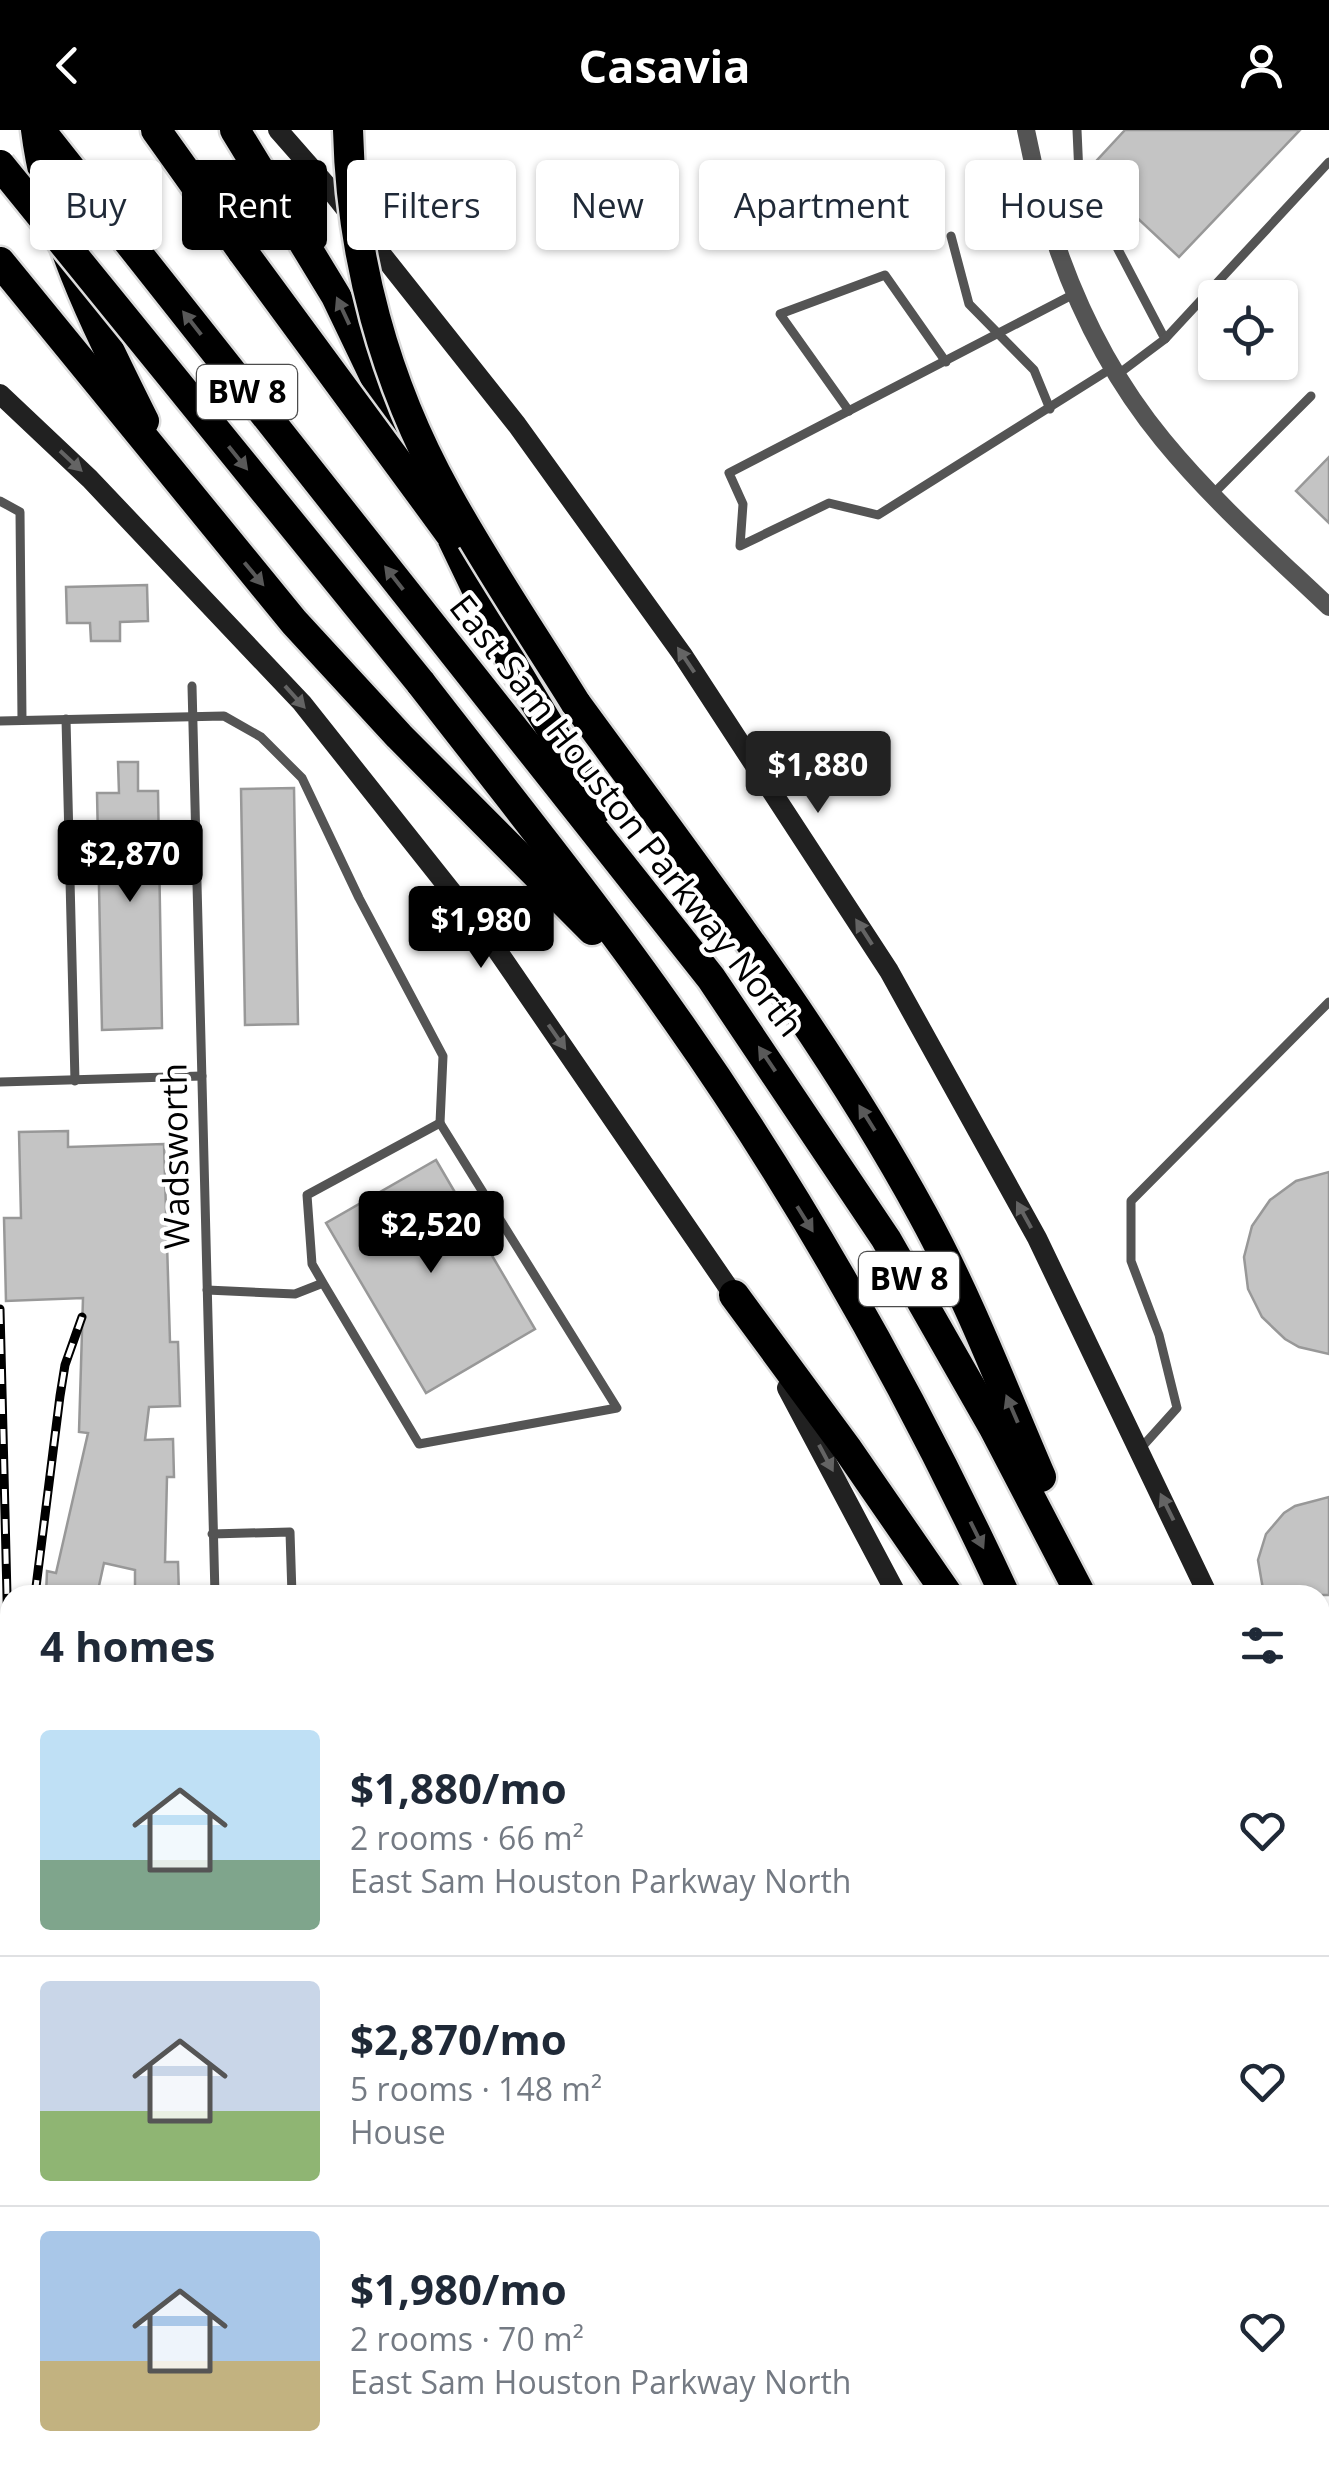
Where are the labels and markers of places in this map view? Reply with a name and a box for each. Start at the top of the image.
pin: $1,880 [737,731,899,816]
pin: $2,870 [49,820,211,905]
pin: $1,980 [400,886,562,971]
pin: $2,520 [350,1191,512,1276]

